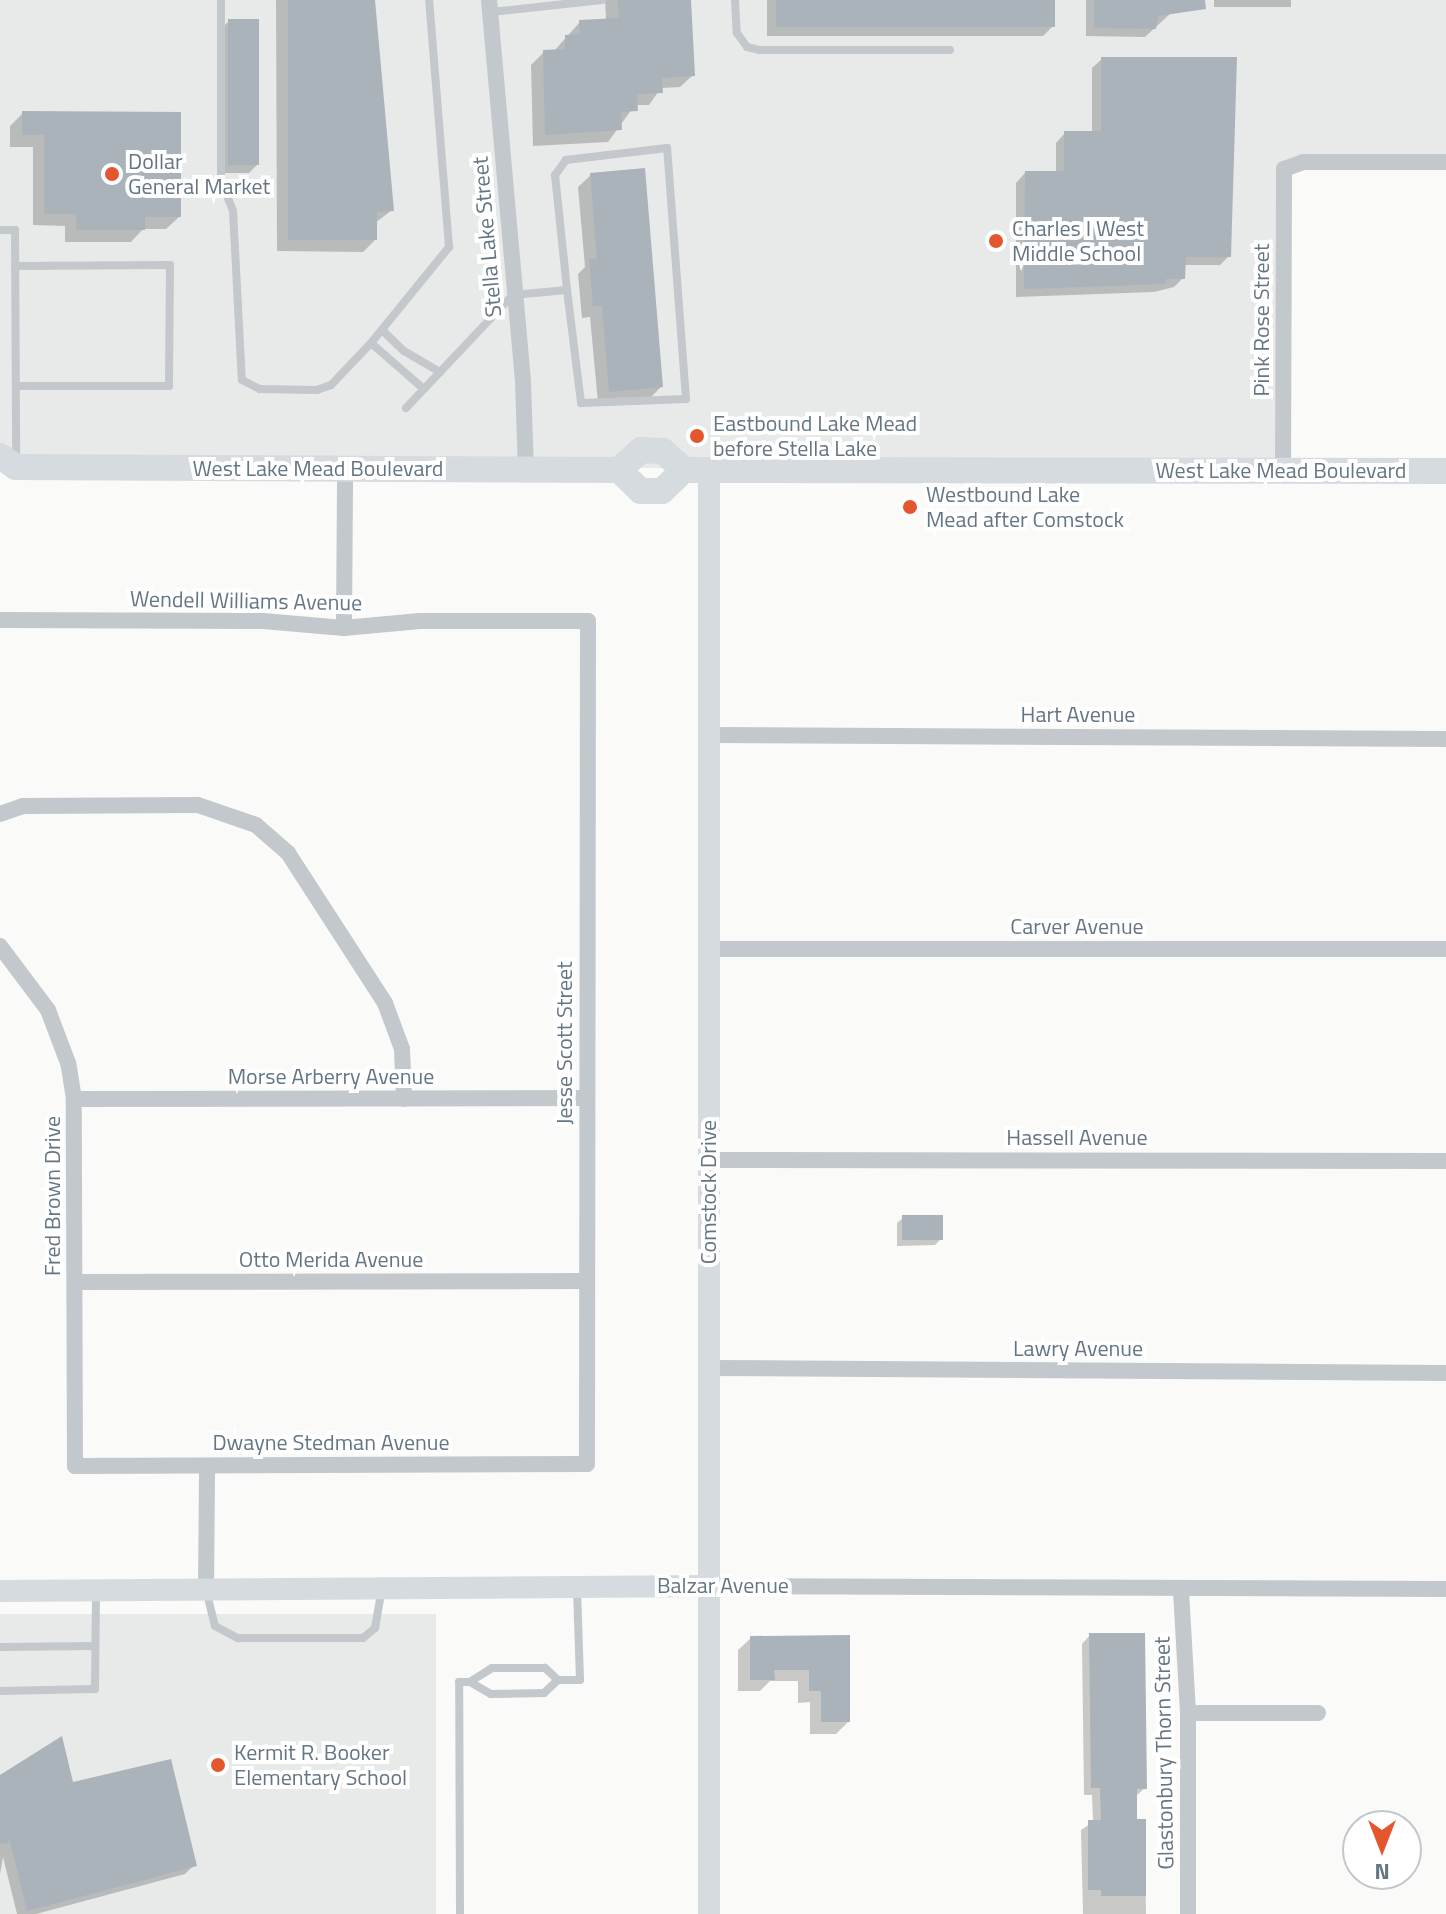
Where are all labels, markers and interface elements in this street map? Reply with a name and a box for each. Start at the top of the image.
place label: Dollar General Market [128,148,270,200]
street label: Stella Lake Street [467,156,507,318]
marker: Dollar General Market [103,165,121,183]
place label: Charles I West Middle School [1012,215,1144,266]
marker: Charles I West Middle School [987,232,1005,250]
street label: Pink Rose Street [1249,244,1275,396]
place label: Eastbound Lake Mead before Stella Lake [713,410,917,462]
marker: Eastbound Lake Mead before Stella Lake [688,427,706,445]
street label: West Lake Mead Boulevard [193,456,443,482]
street label: West Lake Mead Boulevard [1156,458,1406,484]
place label: Westbound Lake Mead after Comstock [926,481,1124,532]
marker: Westbound Lake Mead after Comstock [901,498,919,516]
street label: Wendell Williams Avenue [130,586,362,616]
street label: Hart Avenue [1021,702,1135,728]
street label: Carver Avenue [1010,914,1144,940]
street label: Jesse Scott Street [552,961,578,1125]
street label: Morse Arberry Avenue [228,1064,434,1090]
street label: Fred Brown Drive [40,1116,66,1276]
street label: Comstock Drive [696,1120,722,1264]
street label: Hassell Avenue [1006,1125,1148,1151]
street label: Otto Merida Avenue [239,1247,423,1273]
street label: Lawry Avenue [1013,1336,1143,1362]
street label: Dwayne Stedman Avenue [212,1430,450,1456]
street label: Balzar Avenue [657,1573,789,1599]
street label: Glastonbury Thorn Street [1149,1636,1179,1870]
place label: Kermit R. Booker Elementary School [234,1739,407,1790]
marker: Kermit R. Booker Elementary School [209,1756,227,1774]
north arrow [1342,1810,1422,1890]
text: N [1374,1855,1390,1889]

